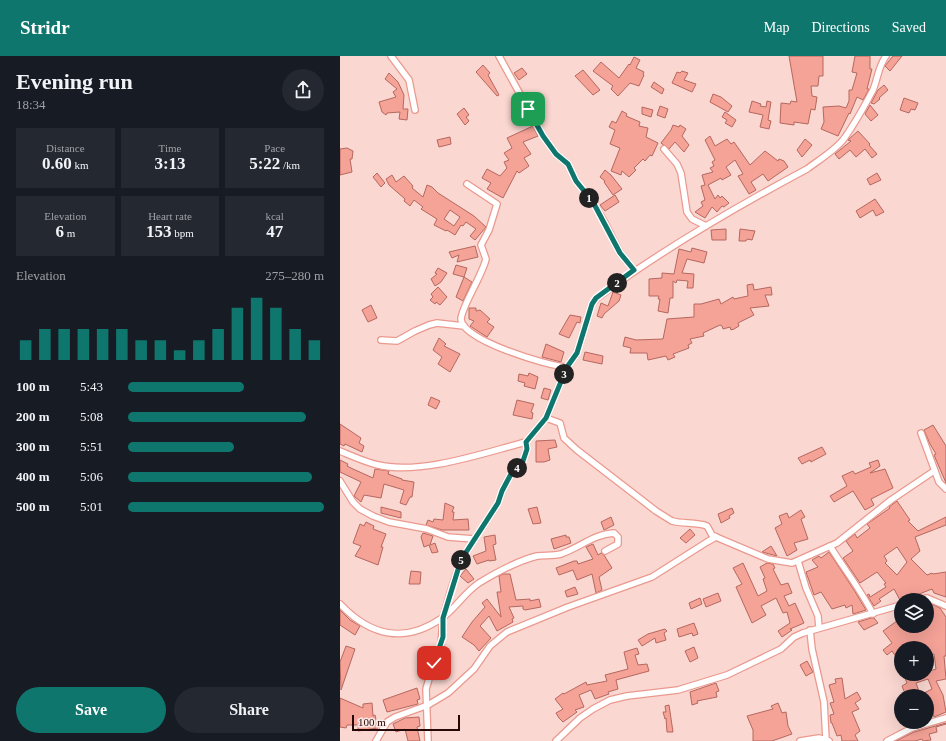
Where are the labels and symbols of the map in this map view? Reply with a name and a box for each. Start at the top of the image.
pin [511,92,545,126]
pin: 1 [579,188,599,208]
pin: 2 [607,273,627,293]
pin: 3 [554,364,574,384]
pin: 4 [507,458,527,478]
pin: 5 [451,550,471,570]
pin [417,646,451,680]
scale bar [352,713,460,732]

